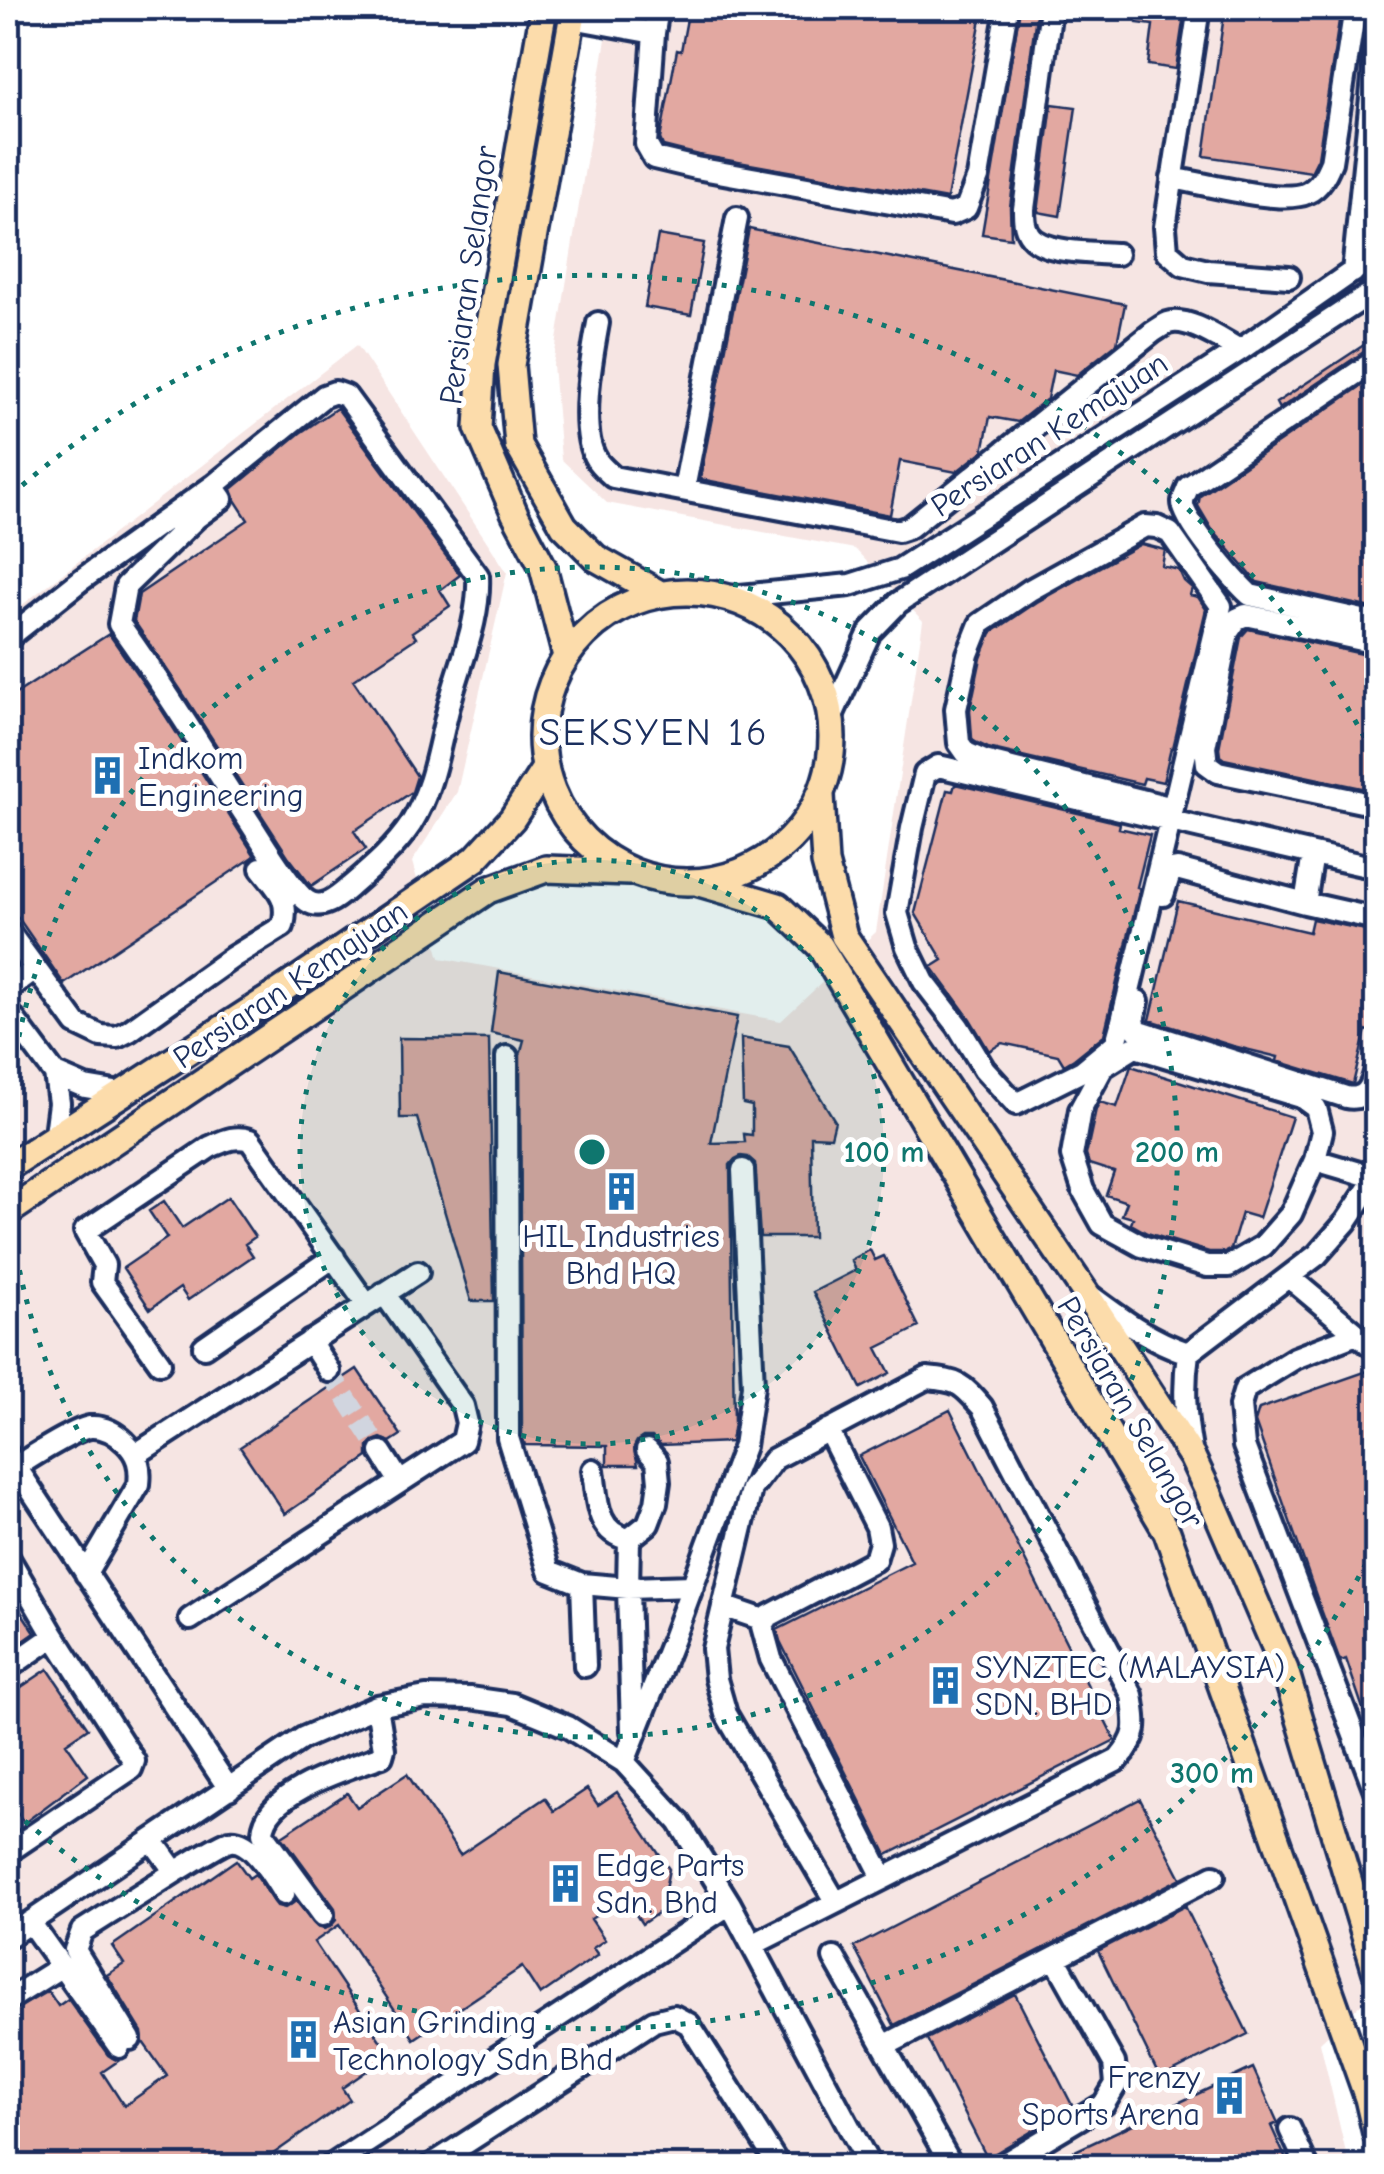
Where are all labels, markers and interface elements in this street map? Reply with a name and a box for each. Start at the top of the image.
street label: Persiaran Selangor [432,143,505,407]
street label: Persiaran Kemajuan [924,344,1174,525]
district label: SEKSYEN 16 [539,711,769,755]
place label: Indkom Engineering [138,740,304,814]
building icon: Indkom Engineering [87,755,129,797]
street label: Persiaran Kemajuan [166,892,414,1076]
centre of rings [574,1134,610,1170]
text: 100 m [844,1135,924,1170]
text: 200 m [1135,1135,1219,1170]
building icon: HIL Industries Bhd HQ [600,1170,642,1212]
place label: HIL Industries Bhd HQ [522,1218,720,1292]
street label: Persiaran Selangor [1049,1290,1212,1535]
place label: SYNZTEC (MALAYSIA) SDN. BHD [975,1649,1285,1723]
building icon: SYNZTEC (MALAYSIA) SDN. BHD [924,1664,966,1706]
text: 300 m [1170,1756,1254,1791]
place label: Edge Parts Sdn. Bhd [596,1847,744,1921]
building icon: Edge Parts Sdn. Bhd [545,1862,587,1904]
place label: Asian Grinding Technology Sdn Bhd [333,2004,613,2078]
building icon: Asian Grinding Technology Sdn Bhd [282,2019,324,2061]
place label: Frenzy Sports Arena [1022,2059,1201,2133]
building icon: Frenzy Sports Arena [1209,2074,1251,2116]

